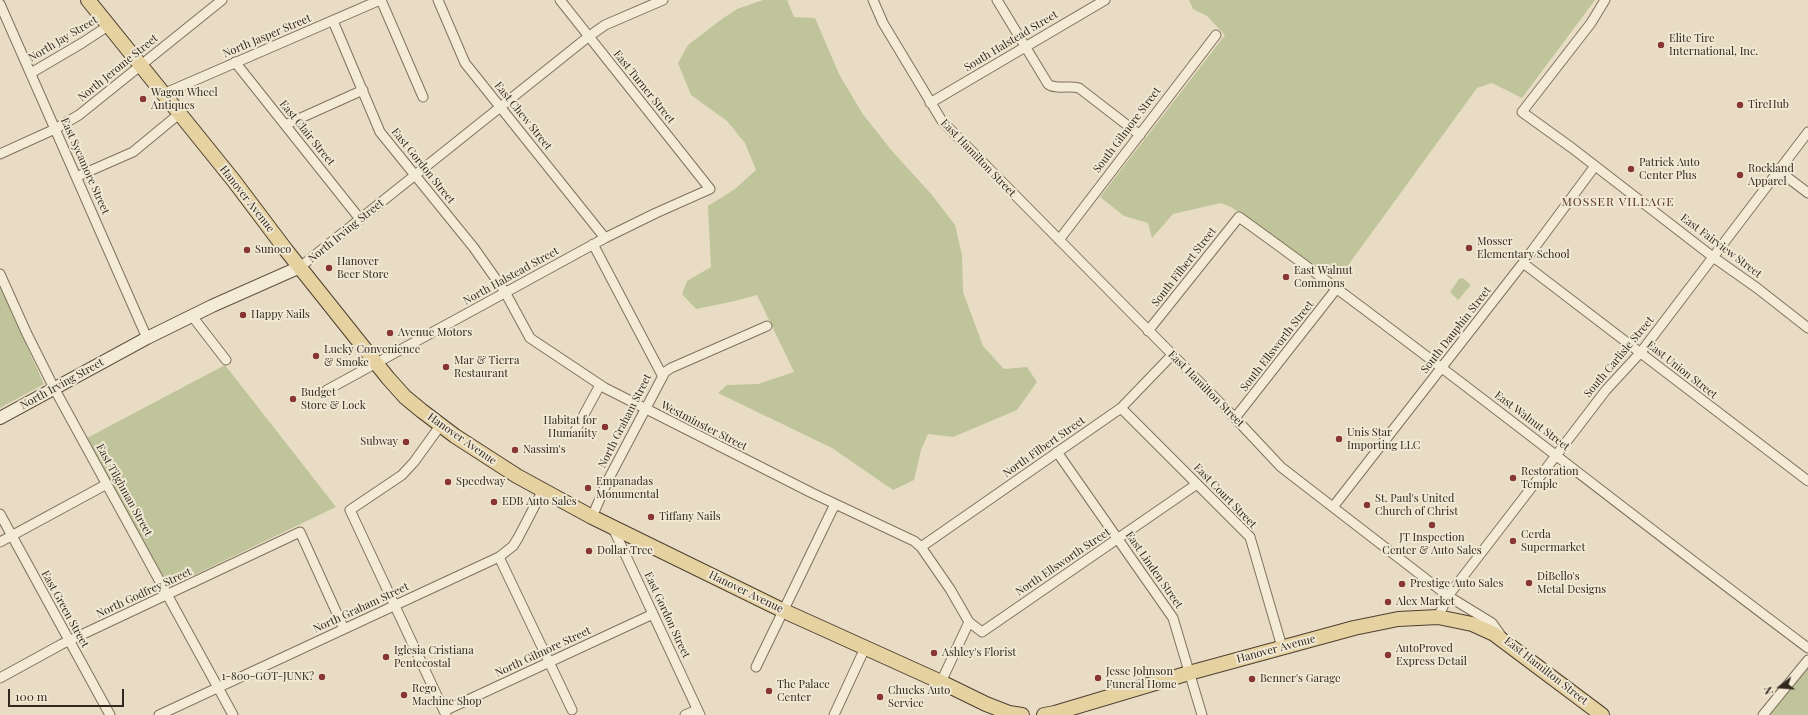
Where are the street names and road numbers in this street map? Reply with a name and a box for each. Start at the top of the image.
street label: South Halstead Street [962,8,1060,74]
street label: North Jasper Street [221,11,313,61]
street label: North Jay Street [26,13,100,65]
street label: North Jerome Street [75,32,161,104]
street label: East Turner Street [610,48,678,126]
street label: East Chew Street [491,79,555,153]
street label: South Gilmore Street [1090,85,1164,175]
street label: East Clair Street [277,98,337,168]
street label: East Sycamore Street [58,116,112,216]
street label: East Hamilton Street [938,117,1018,199]
street label: East Gordon Street [388,126,458,206]
street label: Hanover Avenue [217,163,277,235]
street label: North Irving Street [306,196,386,266]
street label: East Fairview Street [1678,211,1764,281]
street label: South Filbert Street [1149,225,1219,309]
street label: North Halstead Street [461,244,561,308]
street label: South Dauphin Street [1418,284,1494,376]
street label: South Ellsworth Street [1238,298,1316,394]
street label: South Carlisle Street [1581,314,1657,400]
street label: East Union Street [1644,338,1720,402]
street label: East Hamilton Street [1165,348,1247,430]
street label: North Irving Street [18,356,106,412]
street label: North Graham Street [596,372,654,470]
street label: East Walnut Street [1492,388,1572,454]
street label: Westminster Street [659,399,749,453]
street label: Hanover Avenue [425,410,499,468]
street label: North Filbert Street [1000,414,1088,480]
street label: East Tilghman Street [93,442,155,538]
street label: East Court Street [1191,461,1259,531]
street label: North Ellsworth Street [1013,525,1113,599]
street label: East Linden Street [1123,529,1185,611]
street label: North Godfrey Street [94,565,194,621]
street label: East Green Street [38,568,92,650]
street label: Hanover Avenue [707,568,785,616]
street label: East Gordon Street [641,570,693,660]
street label: North Graham Street [311,580,411,636]
street label: North Gilmore Street [493,624,593,680]
street label: Hanover Avenue [1235,632,1317,666]
street label: East Hamilton Street [1502,634,1590,708]

